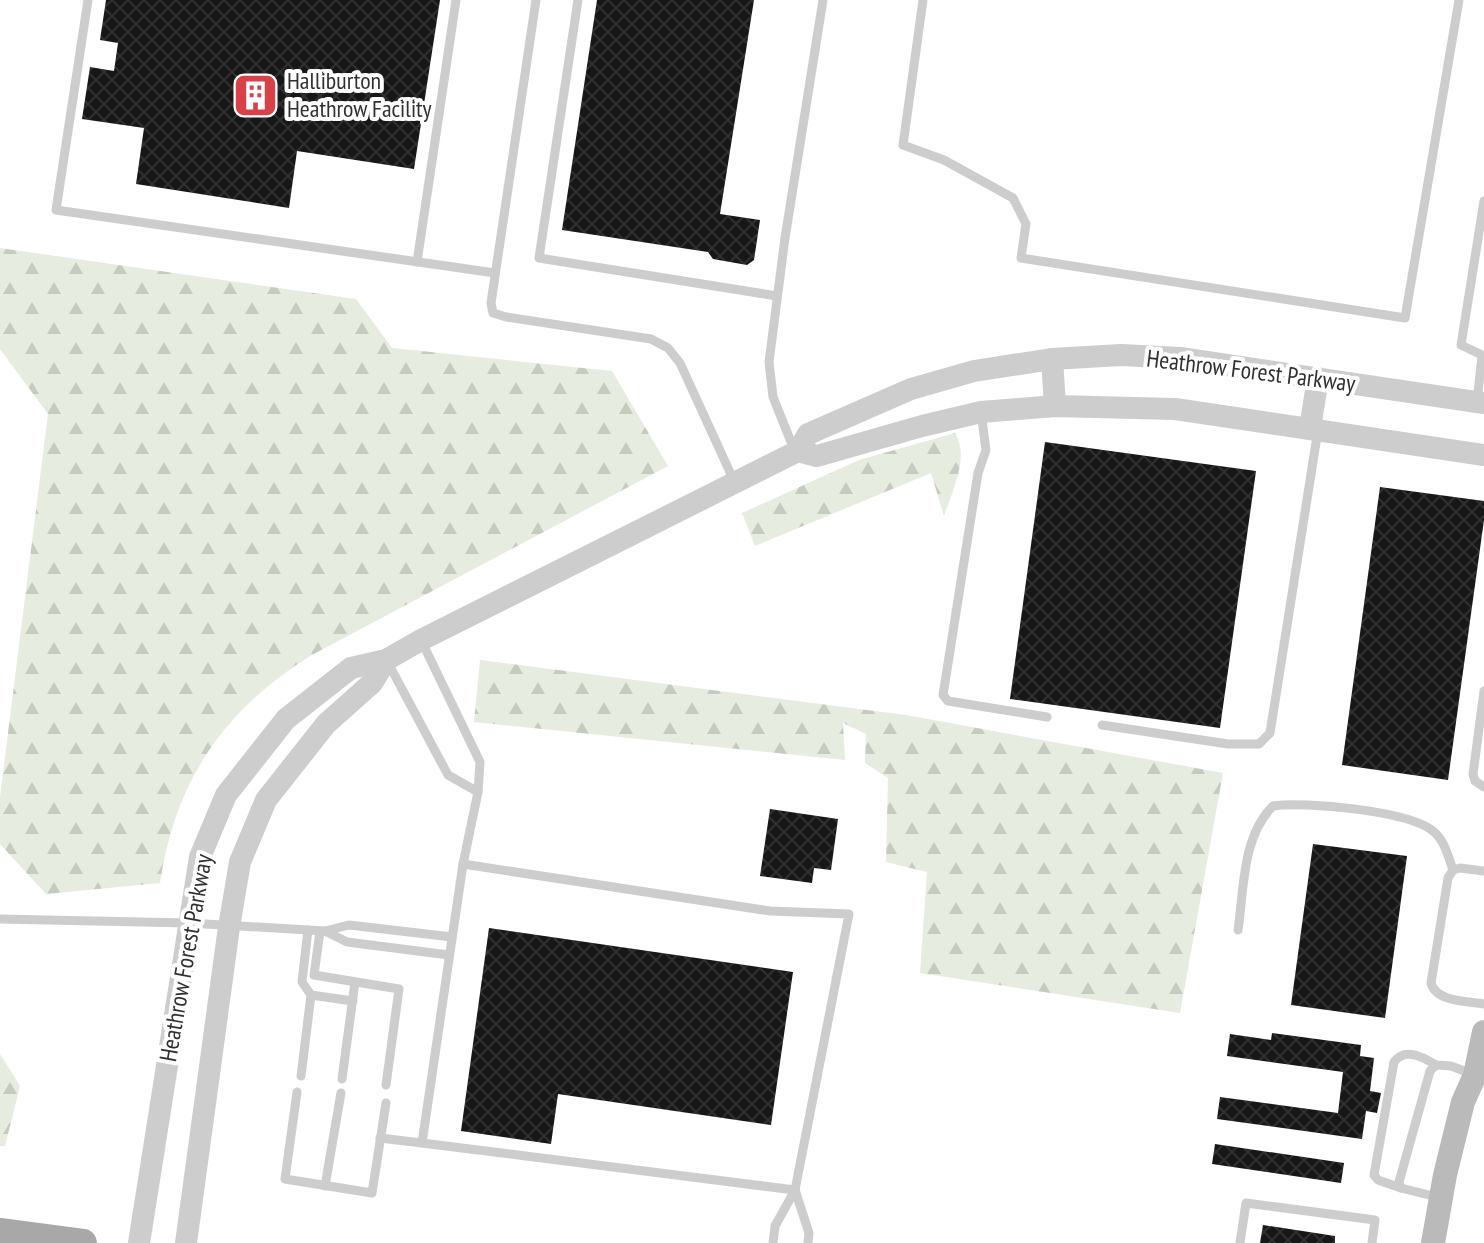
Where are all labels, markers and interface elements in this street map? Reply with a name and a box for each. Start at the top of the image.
place label: Halliburton Heathrow Facility [287,65,432,124]
building icon: Halliburton Heathrow Facility [232,71,280,119]
street label: Heathrow Forest Parkway [1145,342,1357,399]
street label: Heathrow Forest Parkway [152,852,219,1064]

